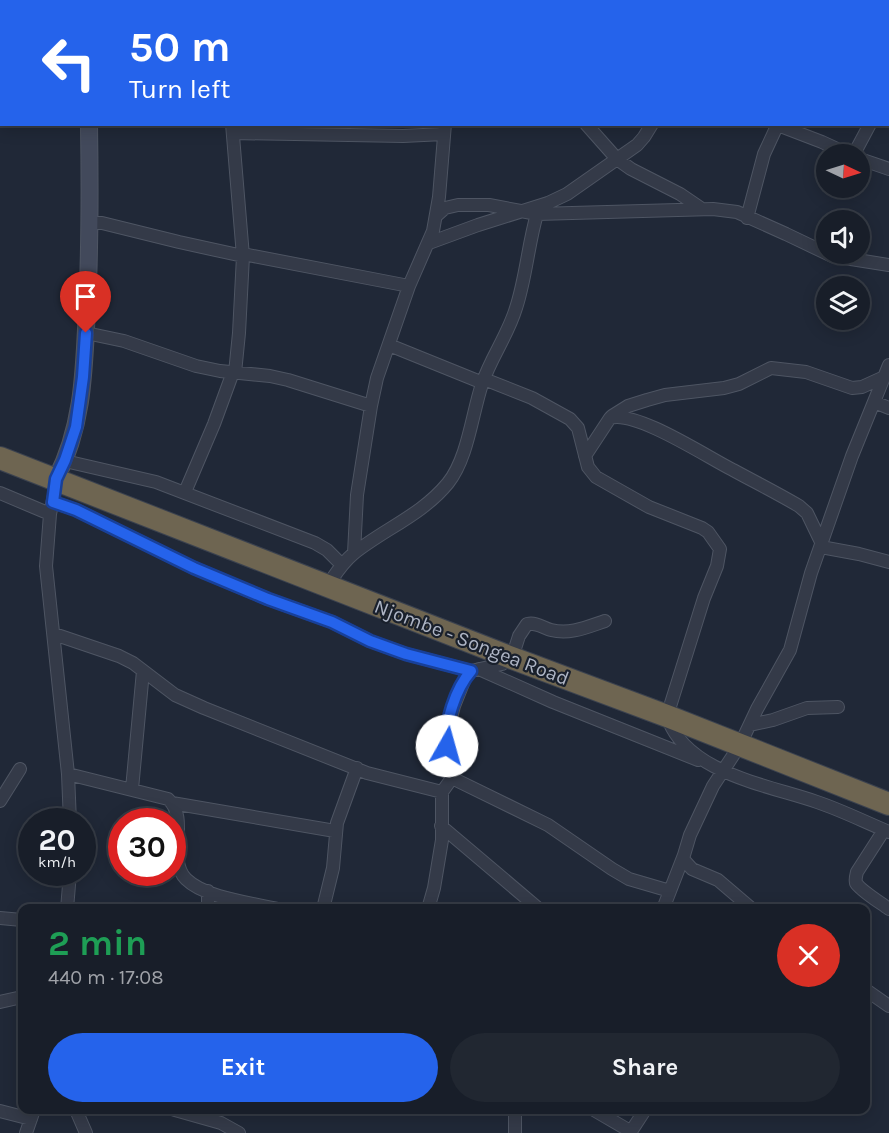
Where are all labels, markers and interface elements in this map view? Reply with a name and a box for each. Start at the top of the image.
text: 50 m [129,22,231,72]
icon: left [30,24,108,102]
text: Turn left [129,73,230,105]
north arrow [816,144,870,198]
map controls [816,144,870,330]
button: sound [816,210,870,264]
pin [60,271,111,333]
button: layers [816,276,870,330]
icon: arrive [69,280,102,313]
street label: Njombe - Songea Road [371,595,572,690]
position arrow [415,714,479,778]
speed limit sign: 30 [108,808,186,886]
text: 20 [38,822,76,858]
text: km/h [38,853,76,871]
text: 2 min [48,922,147,964]
button: close [777,924,840,987]
text: 440 m · 17:08 [48,966,164,989]
button: Exit [48,1033,438,1102]
button: Share [450,1033,840,1102]

